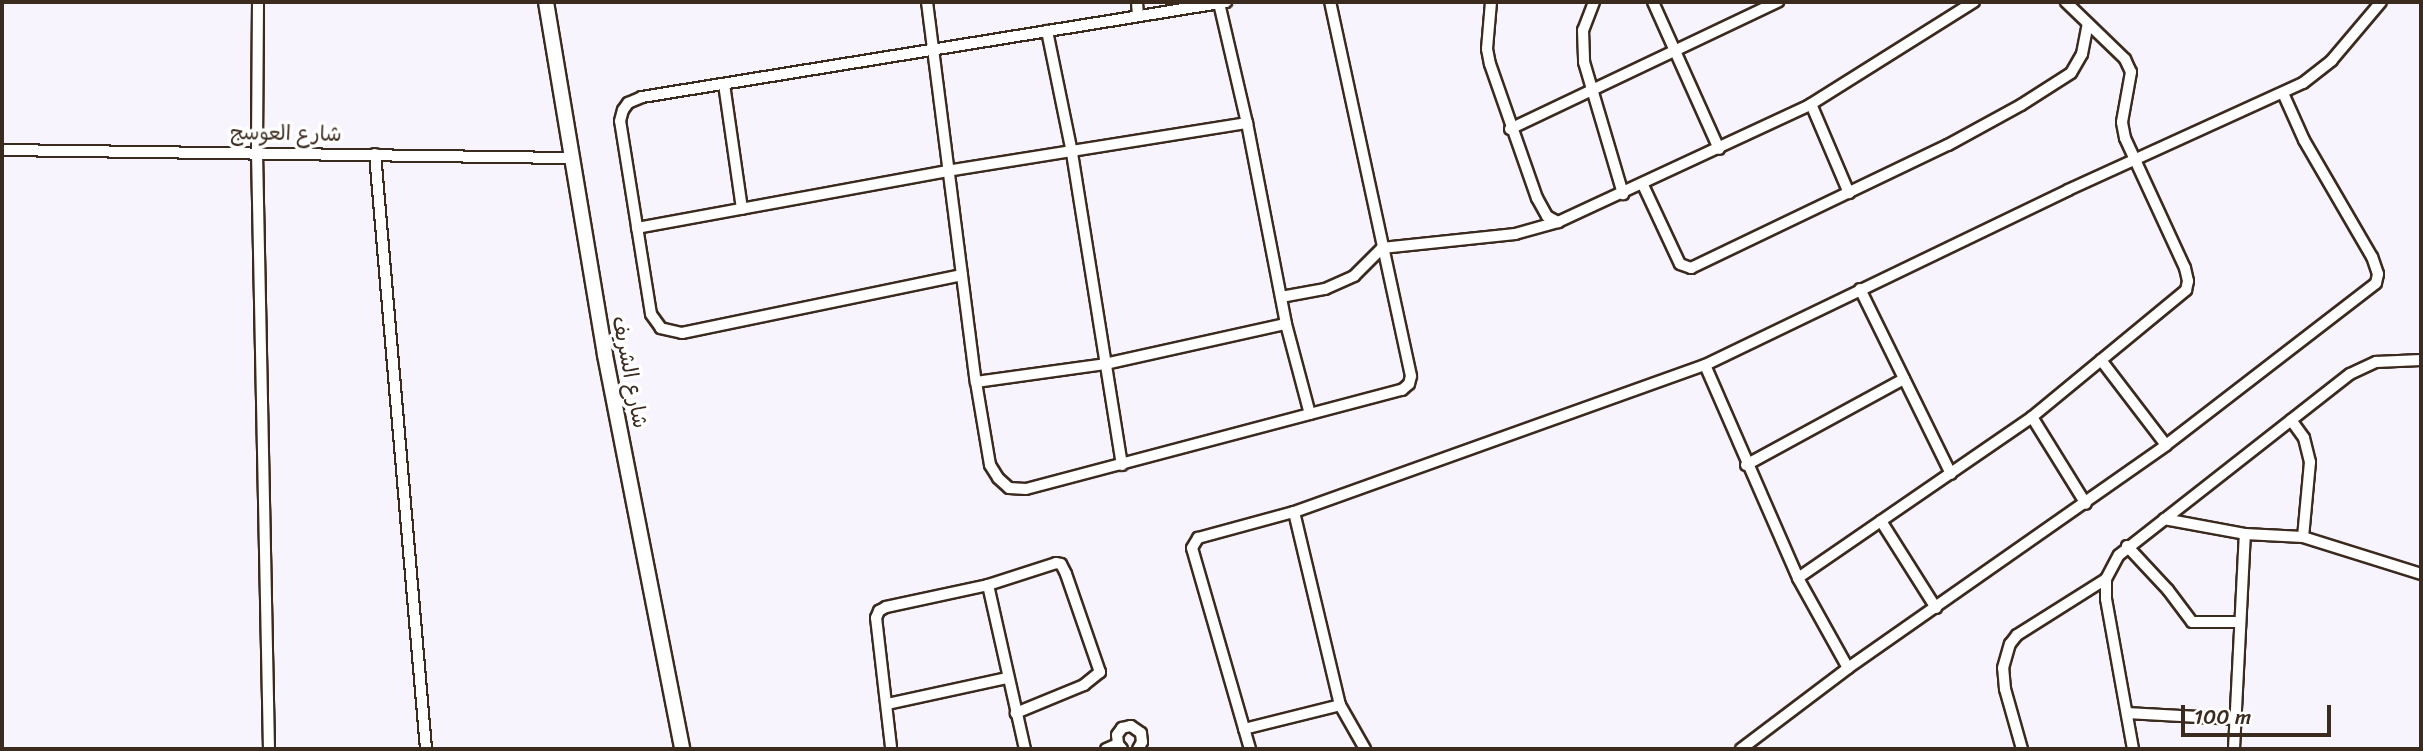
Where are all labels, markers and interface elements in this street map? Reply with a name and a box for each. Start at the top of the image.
street label: شارع العوسج [230,119,342,147]
street label: شارع الشريف [607,314,653,430]
scale bar [2185,692,2336,736]
text: 100 m [2194,698,2251,736]

